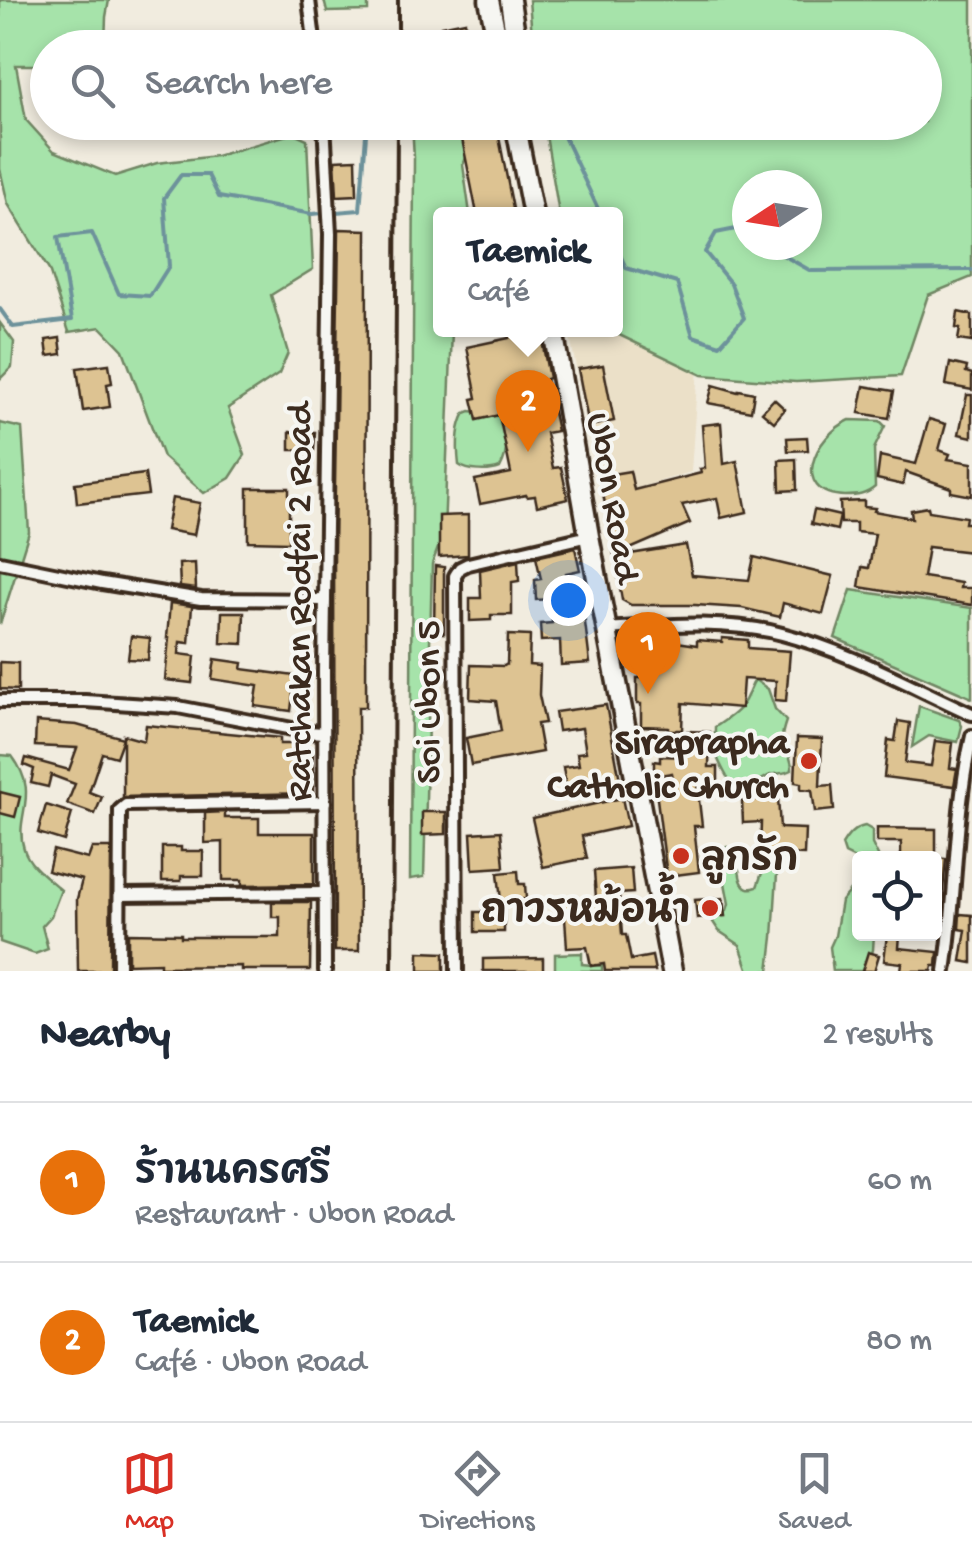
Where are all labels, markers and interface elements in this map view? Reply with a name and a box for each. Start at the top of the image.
search box [30,30,942,140]
icon: search [65,58,120,113]
text: Search here [145,63,332,107]
north arrow [732,170,822,260]
popup [433,207,623,337]
text: Taemick [468,231,588,275]
text: Café [468,275,529,313]
pin: 2 [496,370,560,452]
street label: Ratchakan Rodfai 2 Road [280,400,324,801]
street label: Ubon Road [574,410,647,589]
your location [543,575,594,626]
pin: 1 [616,612,680,694]
street label: Soi Ubon 5 [409,620,453,784]
place label: Siraprapha Catholic Church [548,723,791,811]
marker: Siraprapha Catholic Church [798,750,820,772]
place label: ลูกรัก [701,834,798,884]
marker: ลูกรัก [670,845,692,867]
map controls [852,851,942,941]
button: locate [852,851,942,941]
place label: ถาวรหม้อน้ำ [481,871,690,936]
marker: ถาวรหม้อน้ำ [699,897,721,919]
text: Nearby [40,1012,170,1061]
text: 2 results [822,1017,932,1055]
text: ร้านนครศรี [135,1153,331,1197]
text: 1 [66,1163,79,1201]
text: 60 m [867,1163,932,1201]
text: Restaurant · Ubon Road [135,1197,453,1235]
text: Taemick [135,1301,255,1345]
text: 2 [65,1323,80,1361]
text: 80 m [866,1323,932,1361]
text: Café · Ubon Road [135,1345,366,1383]
tab: Map [122,1446,177,1539]
tab: Directions [421,1446,535,1539]
tab: Saved [778,1446,850,1539]

